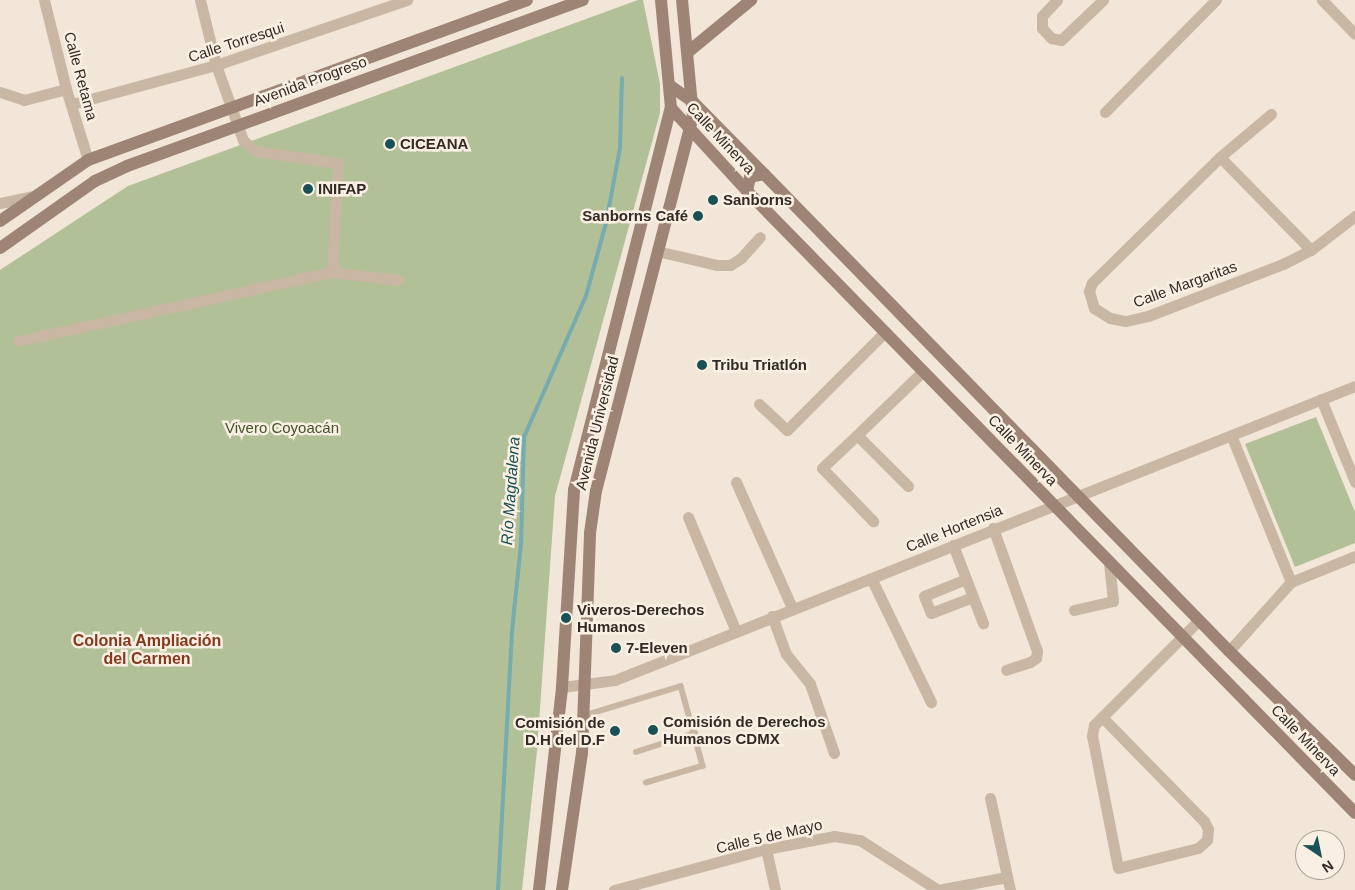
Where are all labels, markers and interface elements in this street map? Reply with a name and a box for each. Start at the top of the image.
street label: Calle Torresqui [186,18,286,66]
street label: Calle Retama [61,30,101,122]
street label: Avenida Progreso [251,52,369,110]
street label: Calle Minerva [683,98,759,178]
place label: CICEANA [400,135,468,153]
marker: CICEANA [384,138,396,150]
place label: INIFAP [318,180,366,198]
marker: INIFAP [302,183,314,195]
place label: Sanborns [723,191,792,209]
marker: Sanborns [707,194,719,206]
place label: Sanborns Café [582,207,688,225]
marker: Sanborns Café [692,210,704,222]
street label: Calle Margaritas [1131,257,1239,311]
street label: Avenida Universidad [572,354,622,492]
place label: Tribu Triatlón [712,356,807,374]
marker: Tribu Triatlón [696,359,708,371]
street label: Calle Minerva [985,411,1061,489]
park label: Vivero Coyoacán [225,419,339,437]
water label: Río Magdalena [498,436,524,546]
street label: Calle Hortensia [903,500,1005,556]
place label: Viveros-Derechos Humanos [577,600,704,635]
marker: Viveros-Derechos Humanos [559,611,573,625]
district label: Colonia Ampliación del Carmen [72,631,222,669]
place label: 7-Eleven [626,639,688,657]
marker: 7-Eleven [610,642,622,654]
street label: Calle Minerva [1268,701,1344,779]
place label: Comisión de Derechos Humanos CDMX [663,712,826,747]
place label: Comisión de D.H del D.F [515,713,605,748]
marker: Comisión de Derechos Humanos CDMX [647,724,659,736]
marker: Comisión de D.H del D.F [609,725,621,737]
street label: Calle 5 de Mayo [714,815,824,857]
north arrow [1295,830,1345,880]
text: N [1319,857,1336,876]

